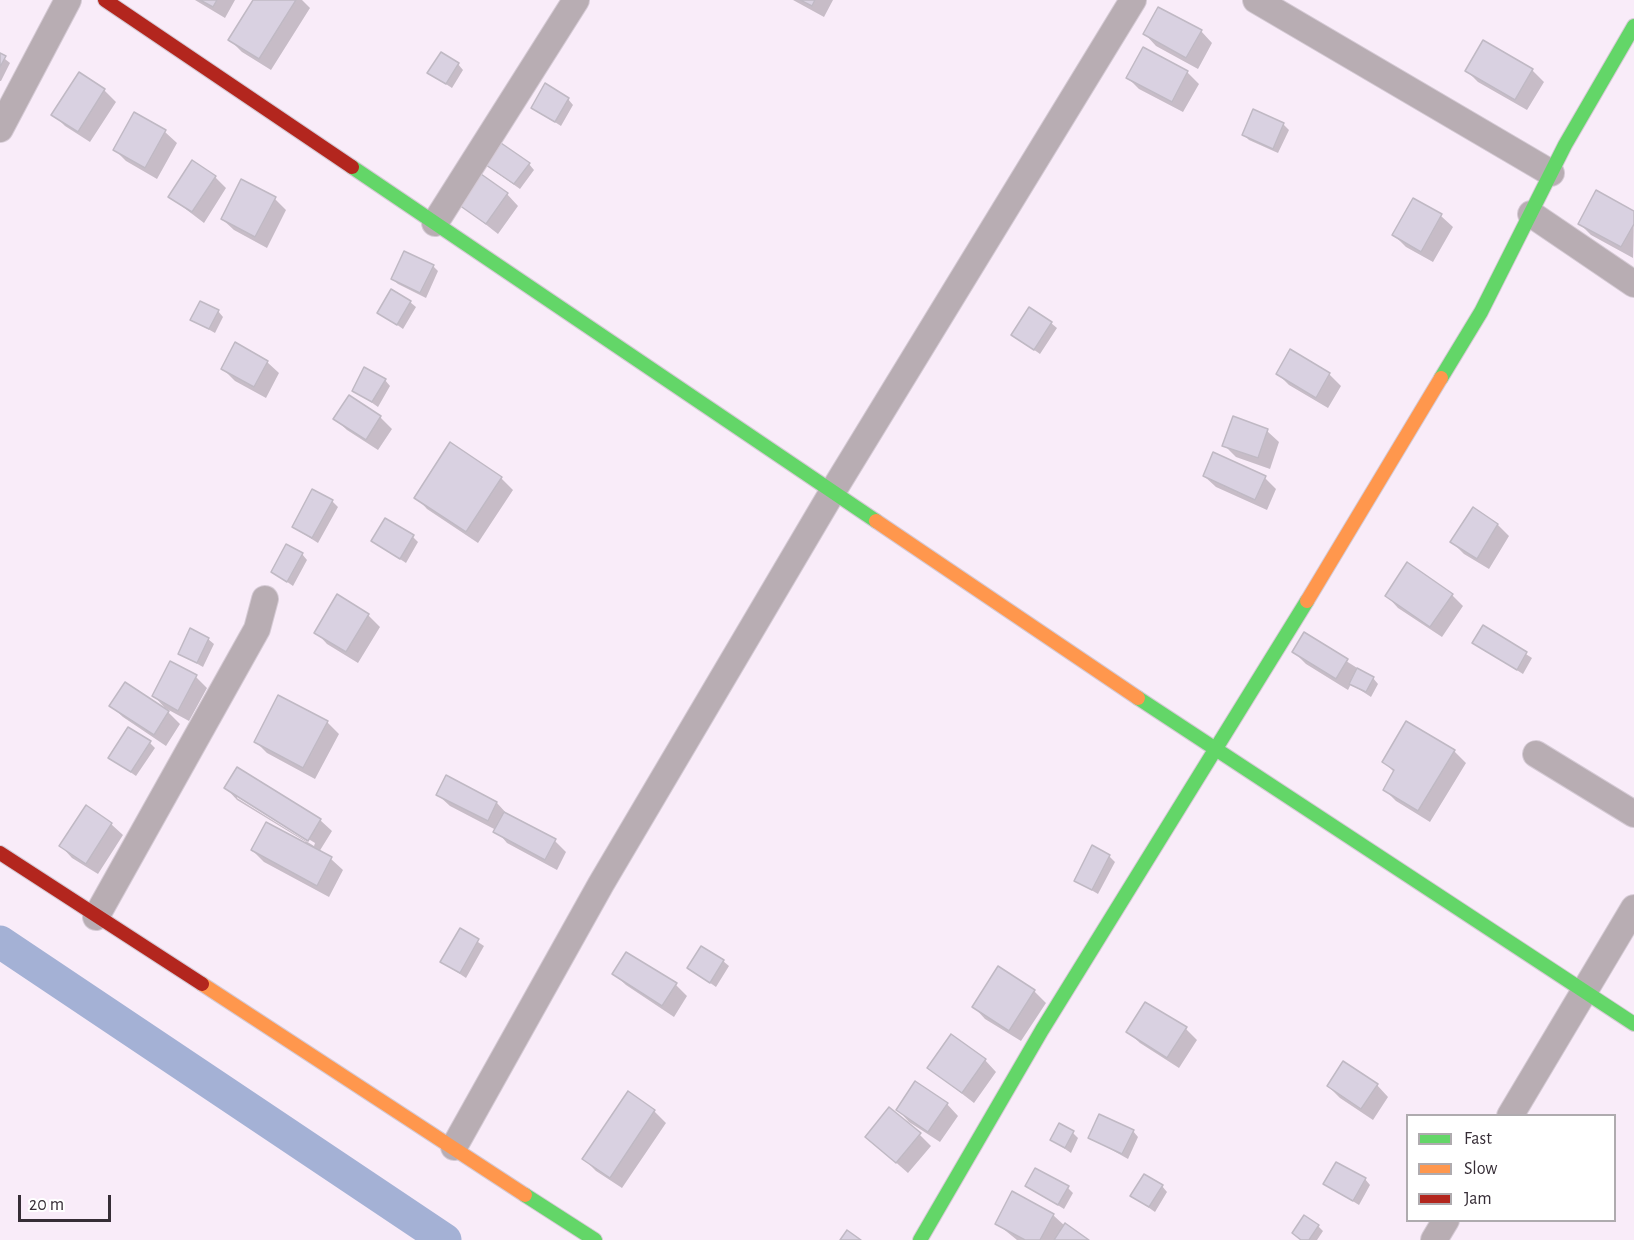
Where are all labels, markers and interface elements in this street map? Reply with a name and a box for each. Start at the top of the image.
legend [1406,1114,1616,1222]
text: Fast [1464,1130,1492,1148]
text: Slow [1464,1160,1497,1178]
scale bar [21,1183,114,1221]
text: Jam [1464,1190,1492,1208]
text: 20 m [29,1196,64,1214]

